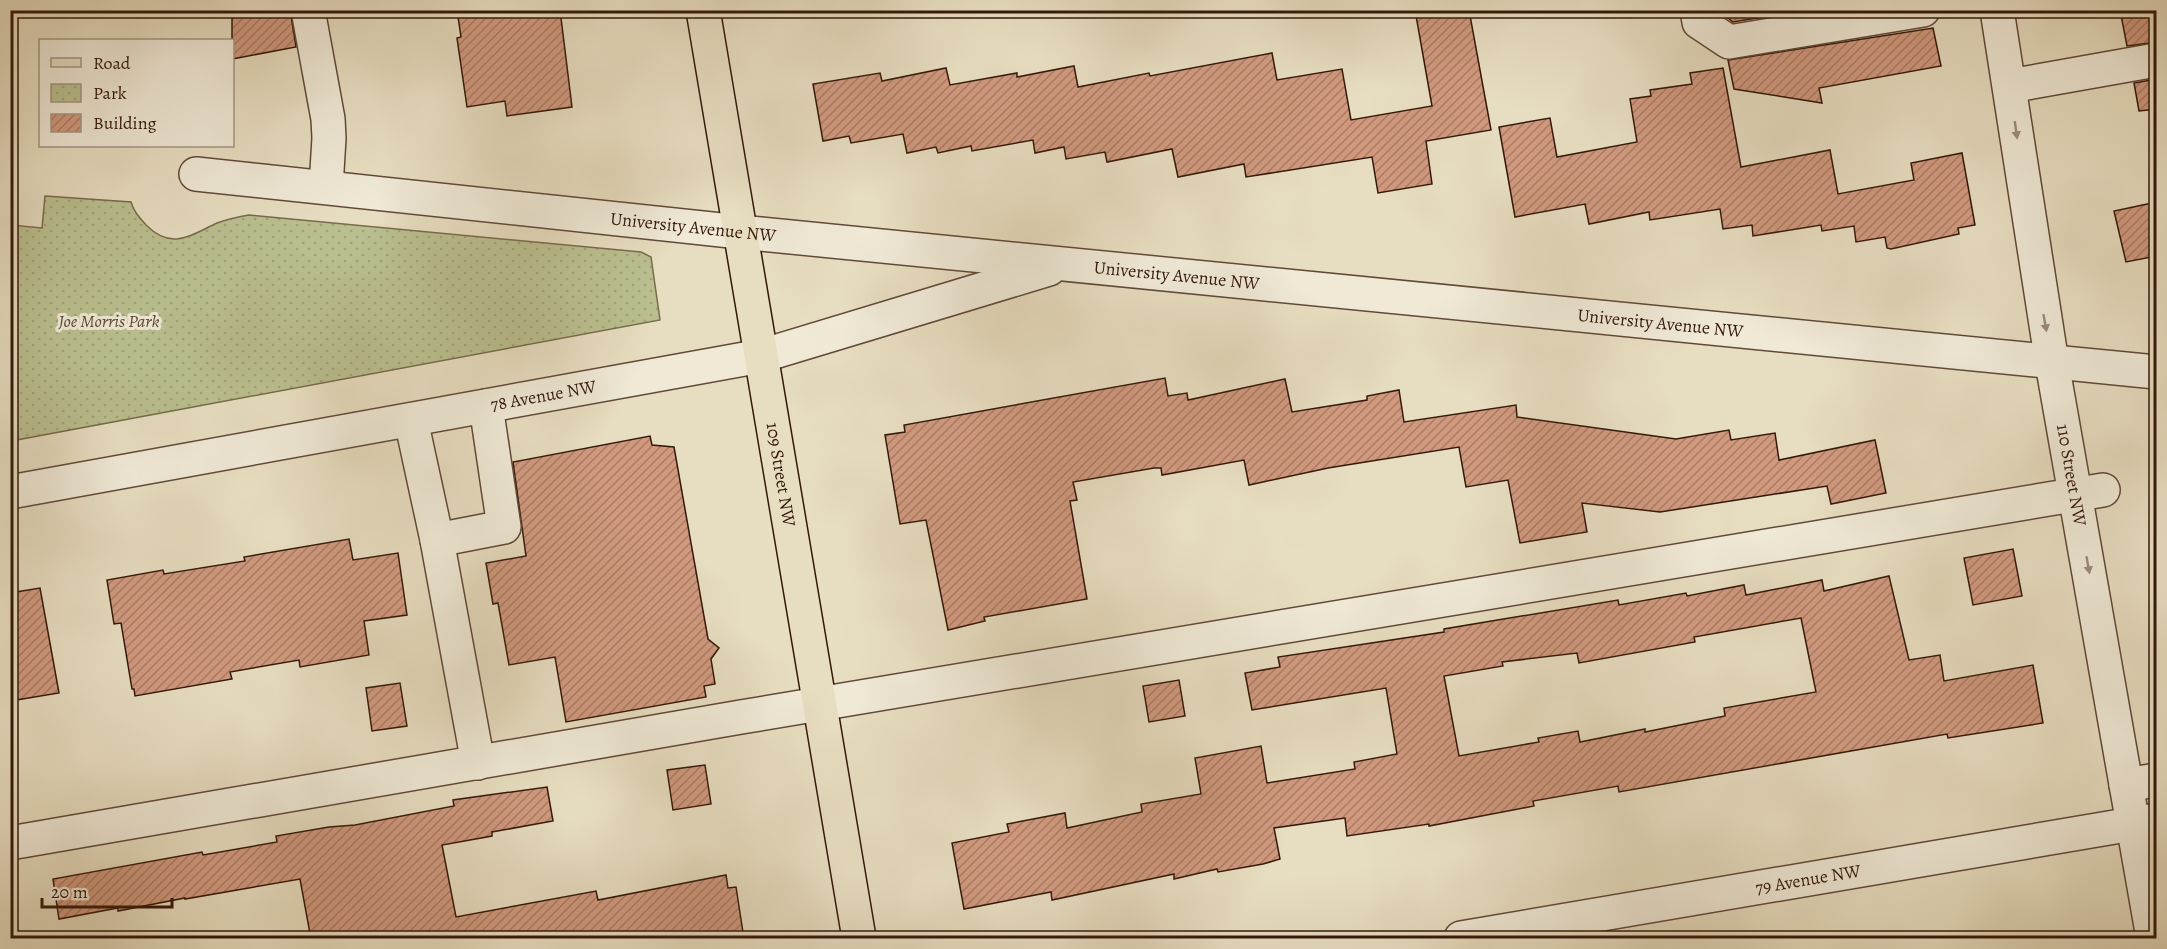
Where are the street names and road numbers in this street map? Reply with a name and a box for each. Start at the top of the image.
street label: University Avenue NW [609,206,777,248]
street label: University Avenue NW [1093,255,1261,295]
street label: University Avenue NW [1576,303,1745,343]
street label: 78 Avenue NW [489,374,598,417]
street label: 109 Street NW [761,421,802,529]
street label: 110 Street NW [2051,422,2092,528]
street label: 79 Avenue NW [1754,858,1863,900]

